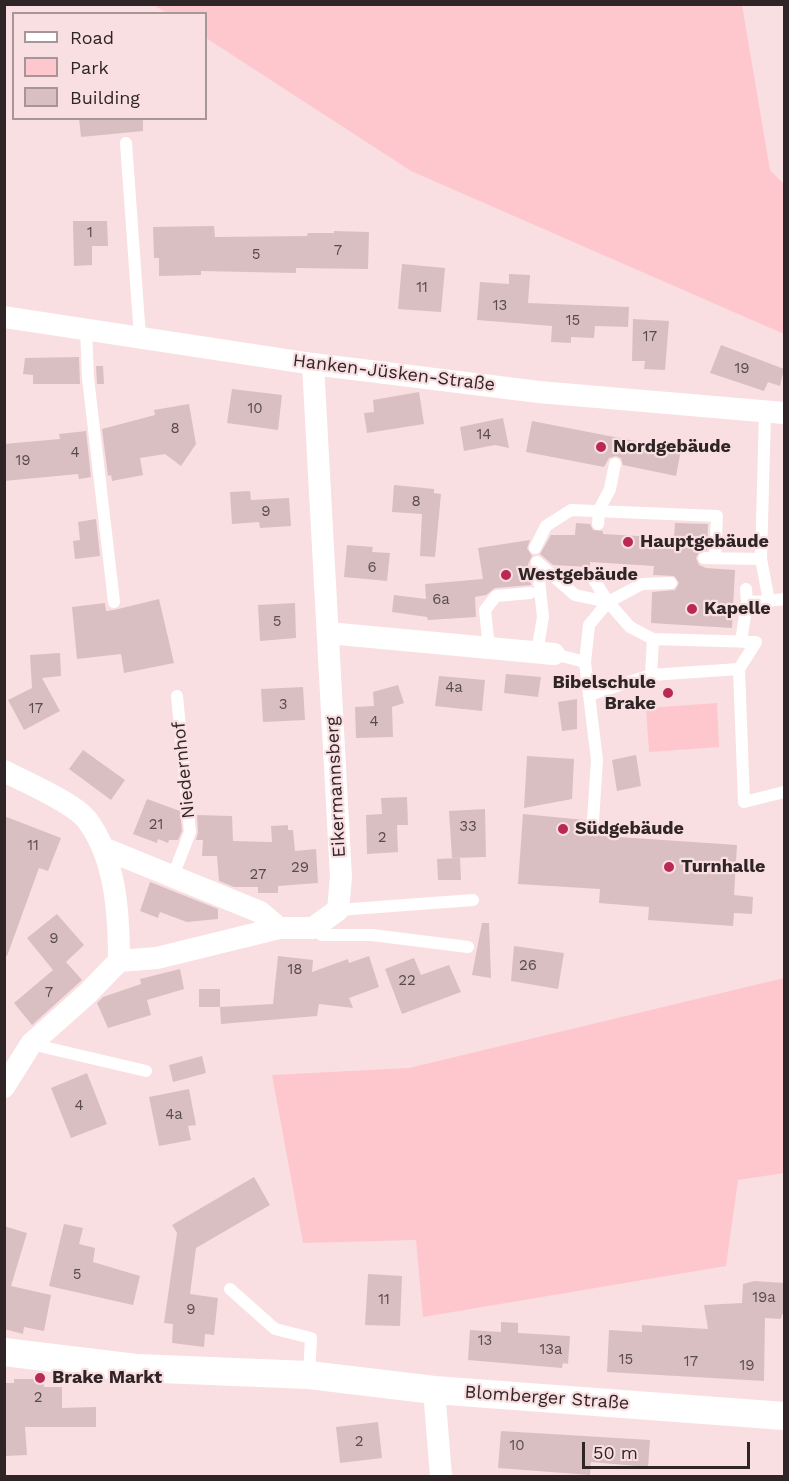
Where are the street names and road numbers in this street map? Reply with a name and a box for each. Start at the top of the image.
street label: Hanken-Jüsken-Straße [292,350,496,396]
street label: Eikermannsberg [322,716,350,858]
street label: Niedernhof [168,720,200,820]
street label: Blomberger Straße [464,1381,630,1415]

